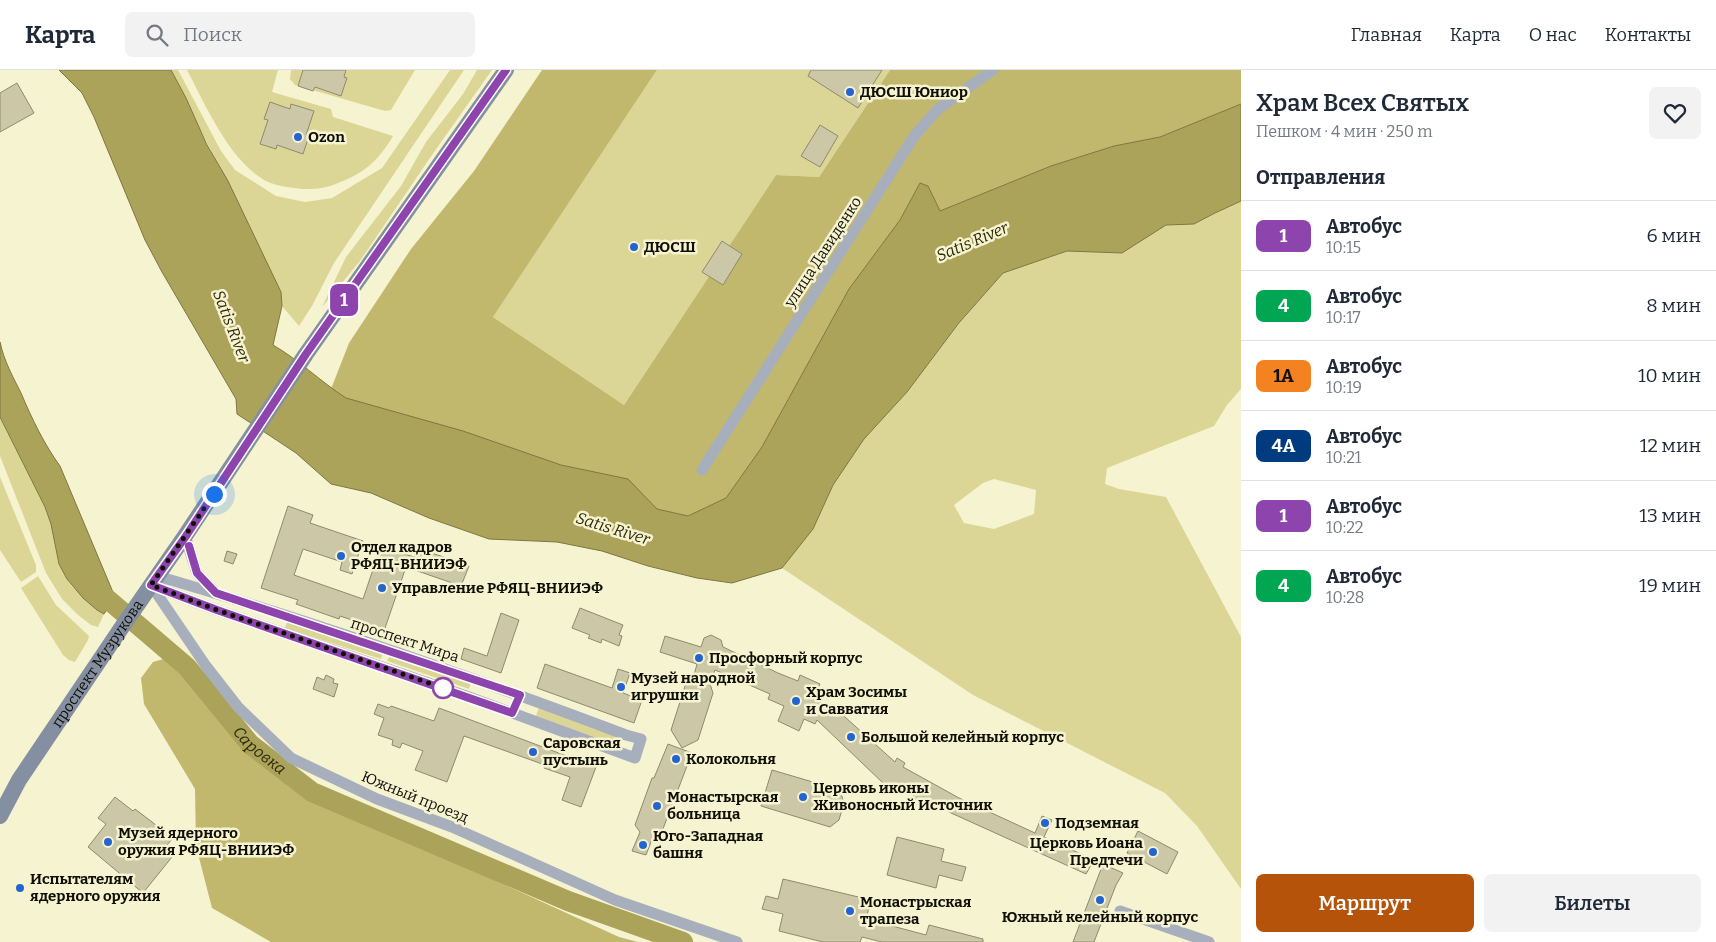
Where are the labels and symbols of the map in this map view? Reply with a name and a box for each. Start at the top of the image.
place label: ДЮСШ Юниор [860,83,968,101]
marker: ДЮСШ Юниор [844,86,856,98]
place label: Ozon [308,128,345,146]
marker: Ozon [292,131,304,143]
street label: улица Давиденко [780,193,865,311]
water label: Satis River [933,217,1012,265]
place label: ДЮСШ [644,238,696,256]
marker: ДЮСШ [628,241,640,253]
line badge: 1 [328,284,360,316]
water label: Satis River [209,287,255,366]
your location [202,482,227,507]
water label: Satis River [574,508,653,549]
place label: Отдел кадров РФЯЦ-ВНИИЭФ [351,538,467,573]
marker: Отдел кадров РФЯЦ-ВНИИЭФ [335,550,347,562]
place label: Управление РФЯЦ-ВНИИЭФ [392,579,603,597]
marker: Управление РФЯЦ-ВНИИЭФ [376,582,388,594]
street label: проспект Музрукова [48,596,147,731]
street label: проспект Мира [349,614,461,666]
place label: Просфорный корпус [709,649,863,667]
marker: Просфорный корпус [693,652,705,664]
place label: Музей народной игрушки [631,669,755,704]
unlabelled marker [432,677,454,699]
marker: Музей народной игрушки [615,681,627,693]
place label: Храм Зосимы и Савватия [806,683,907,718]
marker: Храм Зосимы и Савватия [790,695,802,707]
water label: Саровка [229,722,290,778]
place label: Большой келейный корпус [861,728,1064,746]
marker: Большой келейный корпус [845,731,857,743]
place label: Саровская пустынь [543,734,621,769]
marker: Саровская пустынь [527,746,539,758]
place label: Колокольня [686,750,776,768]
marker: Колокольня [670,753,682,765]
street label: Южный проезд [359,767,471,827]
place label: Церковь иконы Живоносный Источник [813,779,993,814]
place label: Монастырская больница [667,788,779,823]
marker: Церковь иконы Живоносный Источник [797,791,809,803]
marker: Монастырская больница [651,800,663,812]
place label: Подземная [1055,814,1139,832]
marker: Подземная [1039,817,1051,829]
place label: Музей ядерного оружия РФЯЦ-ВНИИЭФ [118,824,294,859]
place label: Юго-Западная башня [653,827,764,862]
place label: Церковь Иоана Предтечи [1030,834,1144,869]
marker: Музей ядерного оружия РФЯЦ-ВНИИЭФ [102,836,114,848]
marker: Юго-Западная башня [637,839,649,851]
marker: Церковь Иоана Предтечи [1147,846,1159,858]
place label: Испытателям ядерного оружия [30,870,161,905]
marker: Испытателям ядерного оружия [14,882,26,894]
place label: Монастрыская трапеза [860,893,972,928]
marker: Южный келейный корпус [1094,894,1106,906]
marker: Монастрыская трапеза [844,905,856,917]
place label: Южный келейный корпус [1002,908,1199,926]

